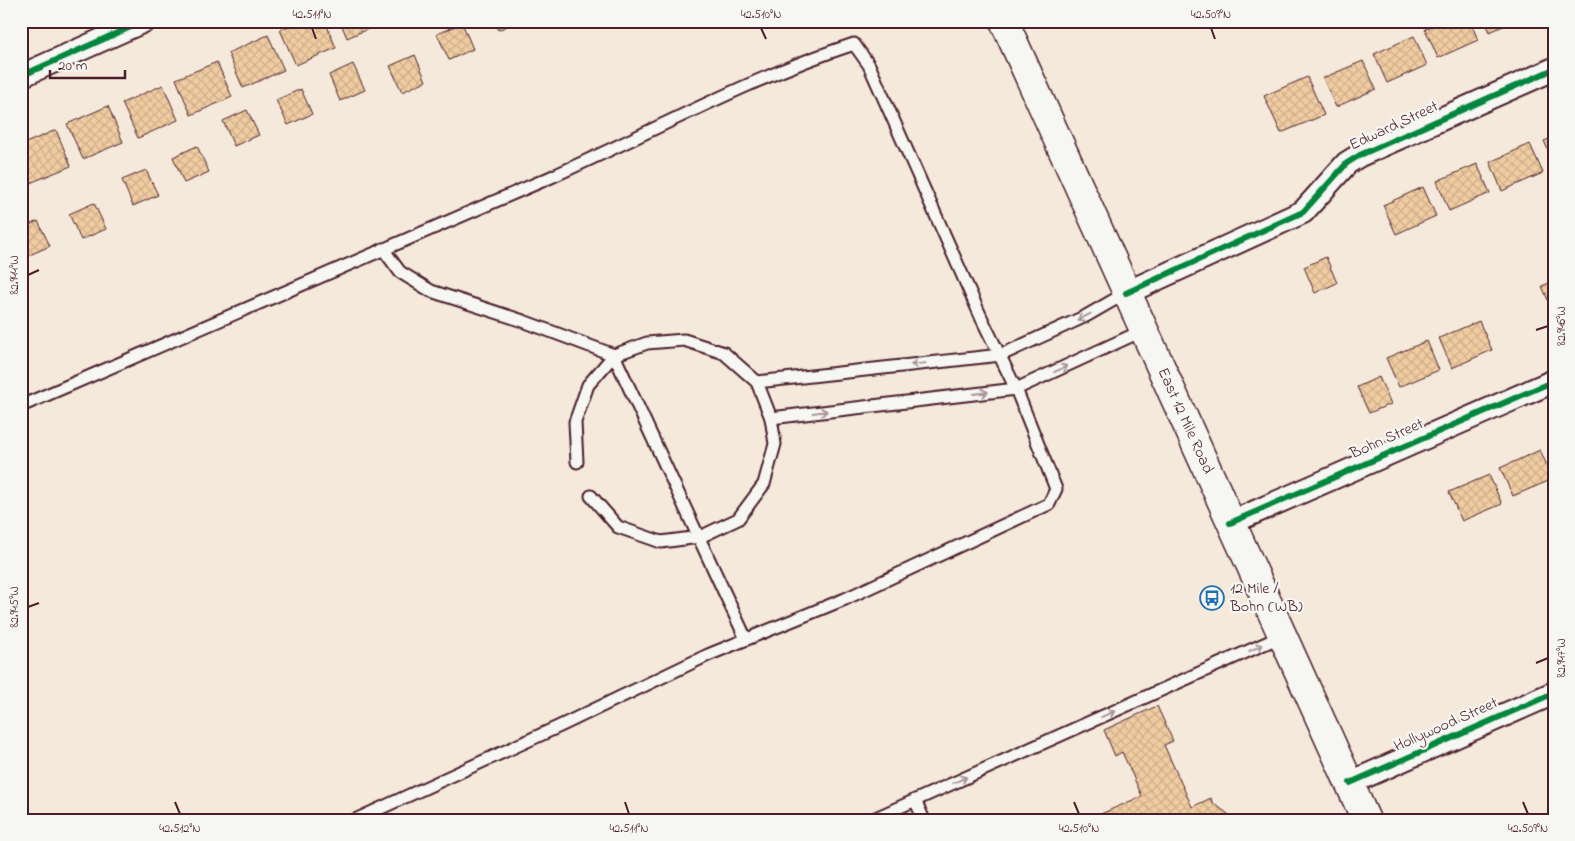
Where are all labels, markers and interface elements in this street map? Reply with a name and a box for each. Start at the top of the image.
text: 42.511°N [292,6,332,24]
text: 42.510°N [741,6,781,24]
text: 42.509°N [1191,6,1231,24]
scale bar [50,48,125,80]
text: 20 m [58,55,88,77]
street label: Edward Street [1345,95,1443,157]
text: 82.944°W [6,256,24,294]
text: 82.946°W [1553,306,1571,346]
one-way arrow [1077,313,1092,322]
one-way arrow [910,359,926,369]
one-way arrow [1053,363,1068,373]
street label: East 12 Mile Road [1151,364,1220,478]
one-way arrow [973,388,989,398]
one-way arrow [811,407,827,417]
street label: Bohn Street [1345,412,1428,466]
place label: 12 Mile / Bohn (WB) [1229,577,1303,619]
bus stop icon: 12 Mile / Bohn (WB) [1199,585,1225,611]
text: 82.945°W [6,587,24,627]
text: 82.947°W [1553,639,1571,677]
one-way arrow [1248,642,1263,652]
street label: Hollywood Street [1390,691,1502,759]
one-way arrow [1100,709,1115,719]
one-way arrow [952,775,967,785]
text: 42.512°N [159,820,201,838]
text: 42.511°N [609,820,649,838]
text: 42.510°N [1059,820,1099,838]
text: 42.509°N [1508,820,1548,838]

